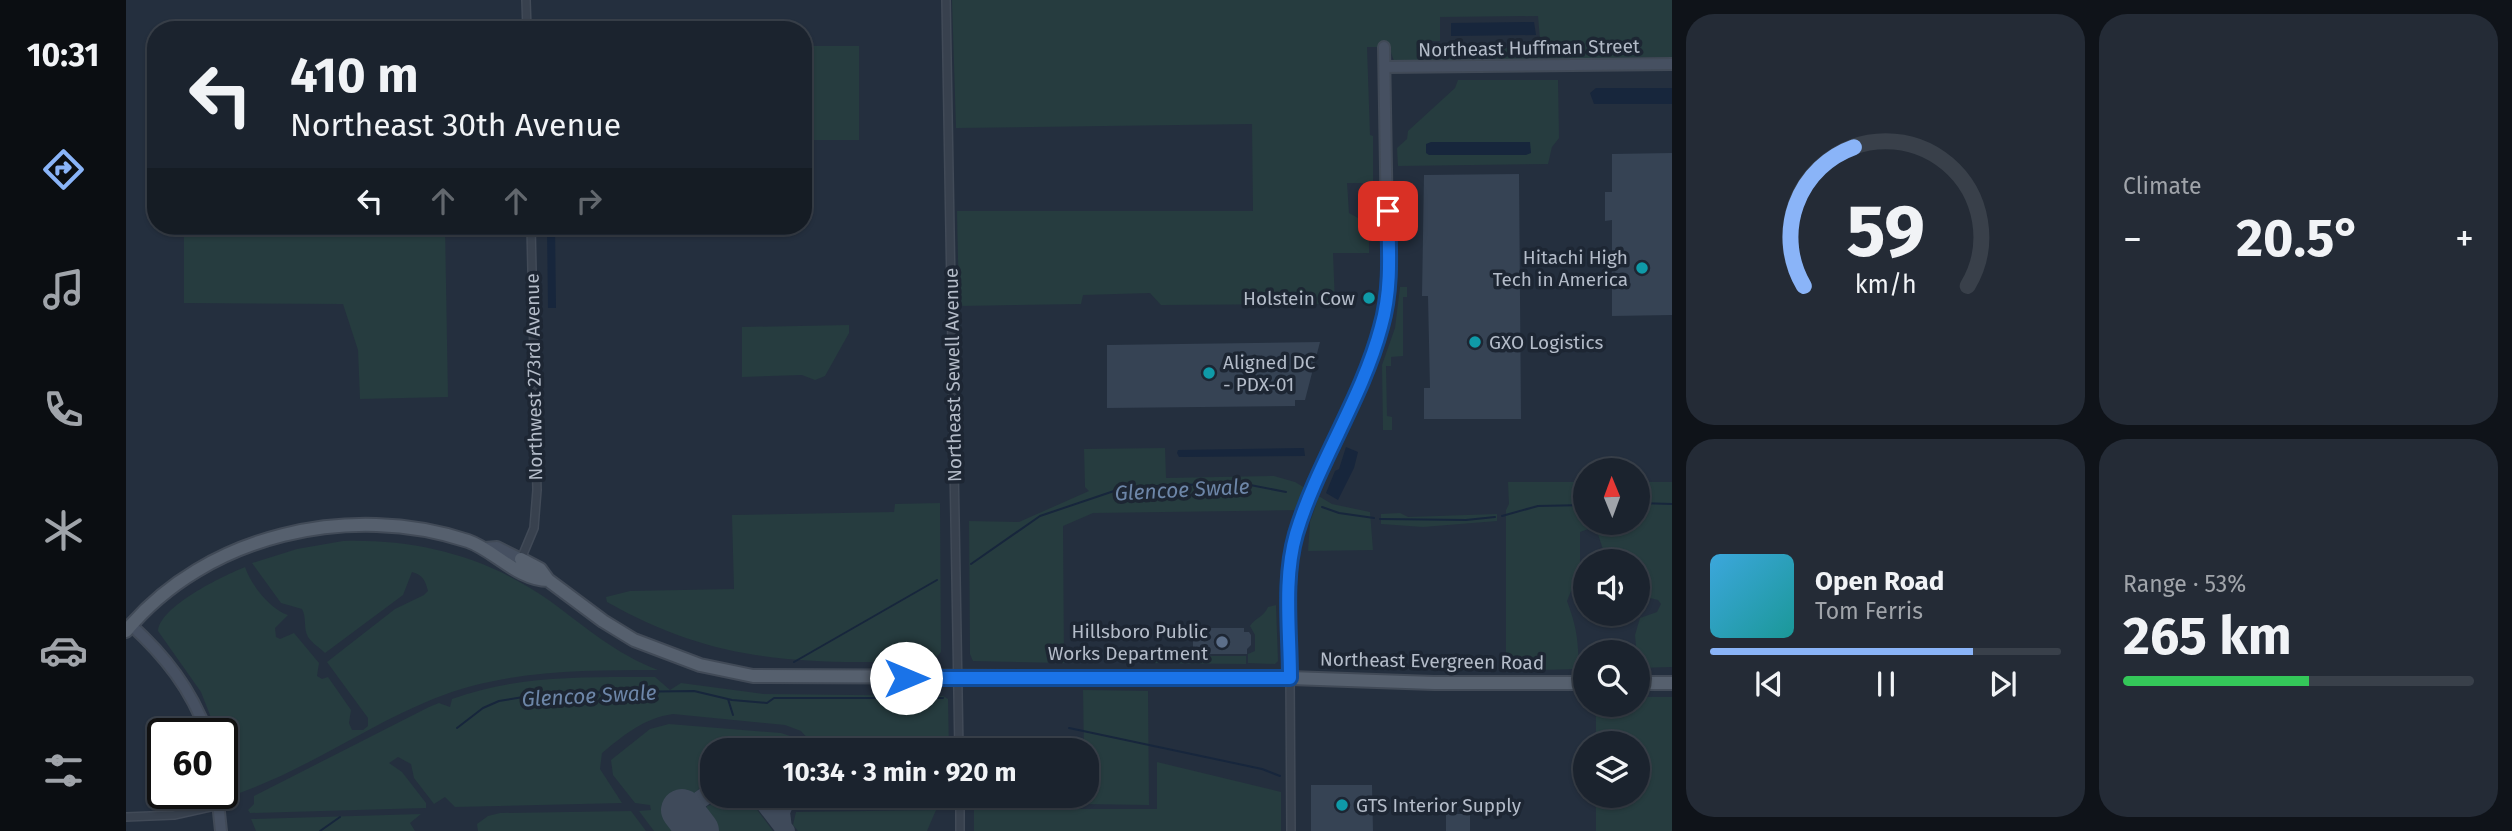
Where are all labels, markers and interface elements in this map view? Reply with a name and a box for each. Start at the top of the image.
street label: Northeast Huffman Street [1418,35,1640,61]
text: 10:31 [27,36,99,74]
text: 410 m [290,46,419,105]
icon: left [175,49,266,140]
text: Northeast 30th Avenue [290,106,621,144]
icon: directions [39,145,88,194]
text: Climate [2123,172,2202,200]
pin [1358,181,1418,241]
icon: left [351,182,389,220]
icon: ahead [424,182,462,220]
icon: ahead [497,182,535,220]
icon: right [570,182,608,220]
text: 59 [1846,188,1925,275]
icon: arrive [1369,192,1407,230]
text: 20.5° [2236,207,2361,270]
text: − [2123,216,2142,262]
text: + [2455,216,2474,262]
place label: Hitachi High Tech in America [1493,246,1628,291]
marker: Hitachi High Tech in America [1634,260,1650,276]
icon: music [39,265,88,314]
street label: Northeast Sewell Avenue [940,268,966,482]
text: km/h [1855,269,1916,299]
street label: Northwest 273rd Avenue [521,273,547,481]
place label: Holstein Cow [1243,287,1355,310]
marker: Holstein Cow [1361,290,1377,306]
place label: GXO Logistics [1489,331,1604,354]
marker: GXO Logistics [1467,334,1483,350]
place label: Aligned DC - PDX-01 [1223,351,1316,396]
marker: Aligned DC - PDX-01 [1201,365,1217,381]
icon: phone [39,385,88,434]
north arrow [1573,458,1650,536]
map controls [1573,458,1650,808]
water label: Glencoe Swale [1114,473,1250,507]
icon: climate [39,506,88,555]
button: sound [1573,549,1650,626]
text: Open Road [1815,566,1944,597]
text: Range · 53% [2123,570,2246,598]
text: Tom Ferris [1815,597,1923,625]
text: 265 km [2123,605,2292,668]
place label: Hillsboro Public Works Department [1048,620,1208,665]
icon: car [39,626,88,675]
marker: Hillsboro Public Works Department [1214,634,1230,650]
button: search [1573,640,1650,717]
position arrow [869,641,943,715]
street label: Northeast Evergreen Road [1320,648,1544,674]
icon: previous [1750,665,1788,703]
icon: pause [1867,665,1905,703]
icon: next [1984,665,2022,703]
water label: Glencoe Swale [521,679,657,713]
speed limit sign: 60 [147,718,238,809]
button: layers [1573,731,1650,808]
icon: filters [39,746,88,795]
text: 10:34 · 3 min · 920 m [782,757,1017,788]
place label: GTS Interior Supply [1356,794,1522,817]
marker: GTS Interior Supply [1334,797,1350,813]

